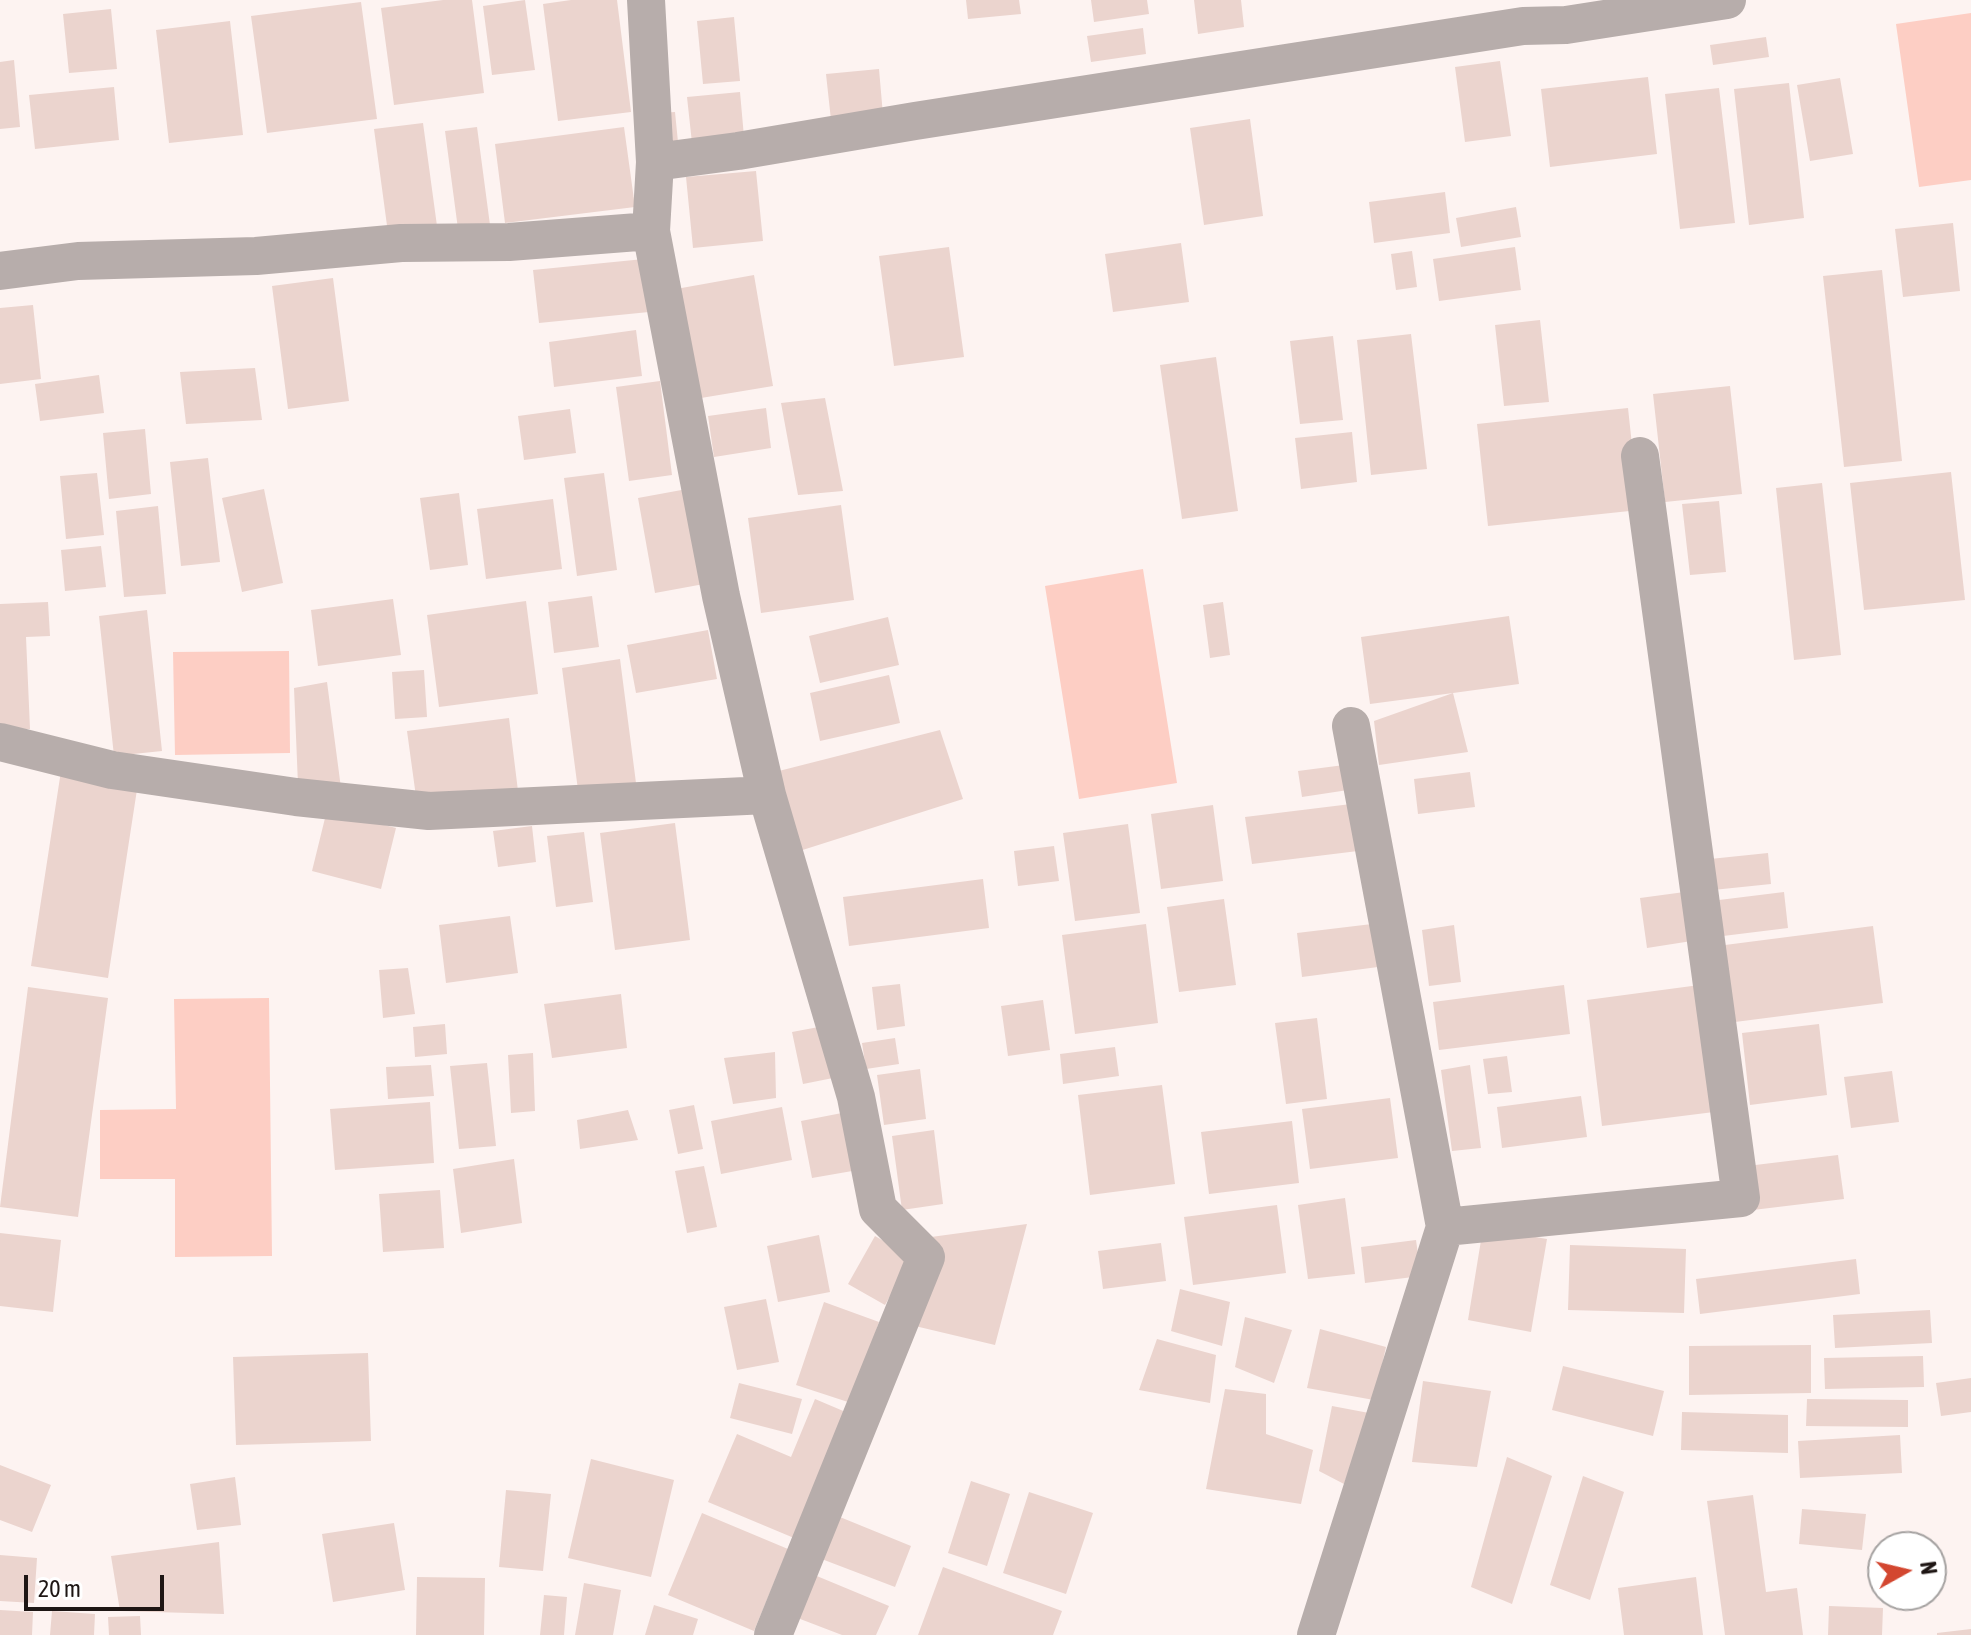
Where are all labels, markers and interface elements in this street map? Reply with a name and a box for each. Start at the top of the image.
north arrow [1867,1531,1947,1611]
scale bar [28,1559,168,1609]
text: N [1915,1560,1943,1576]
text: 20 m [38,1575,81,1602]

